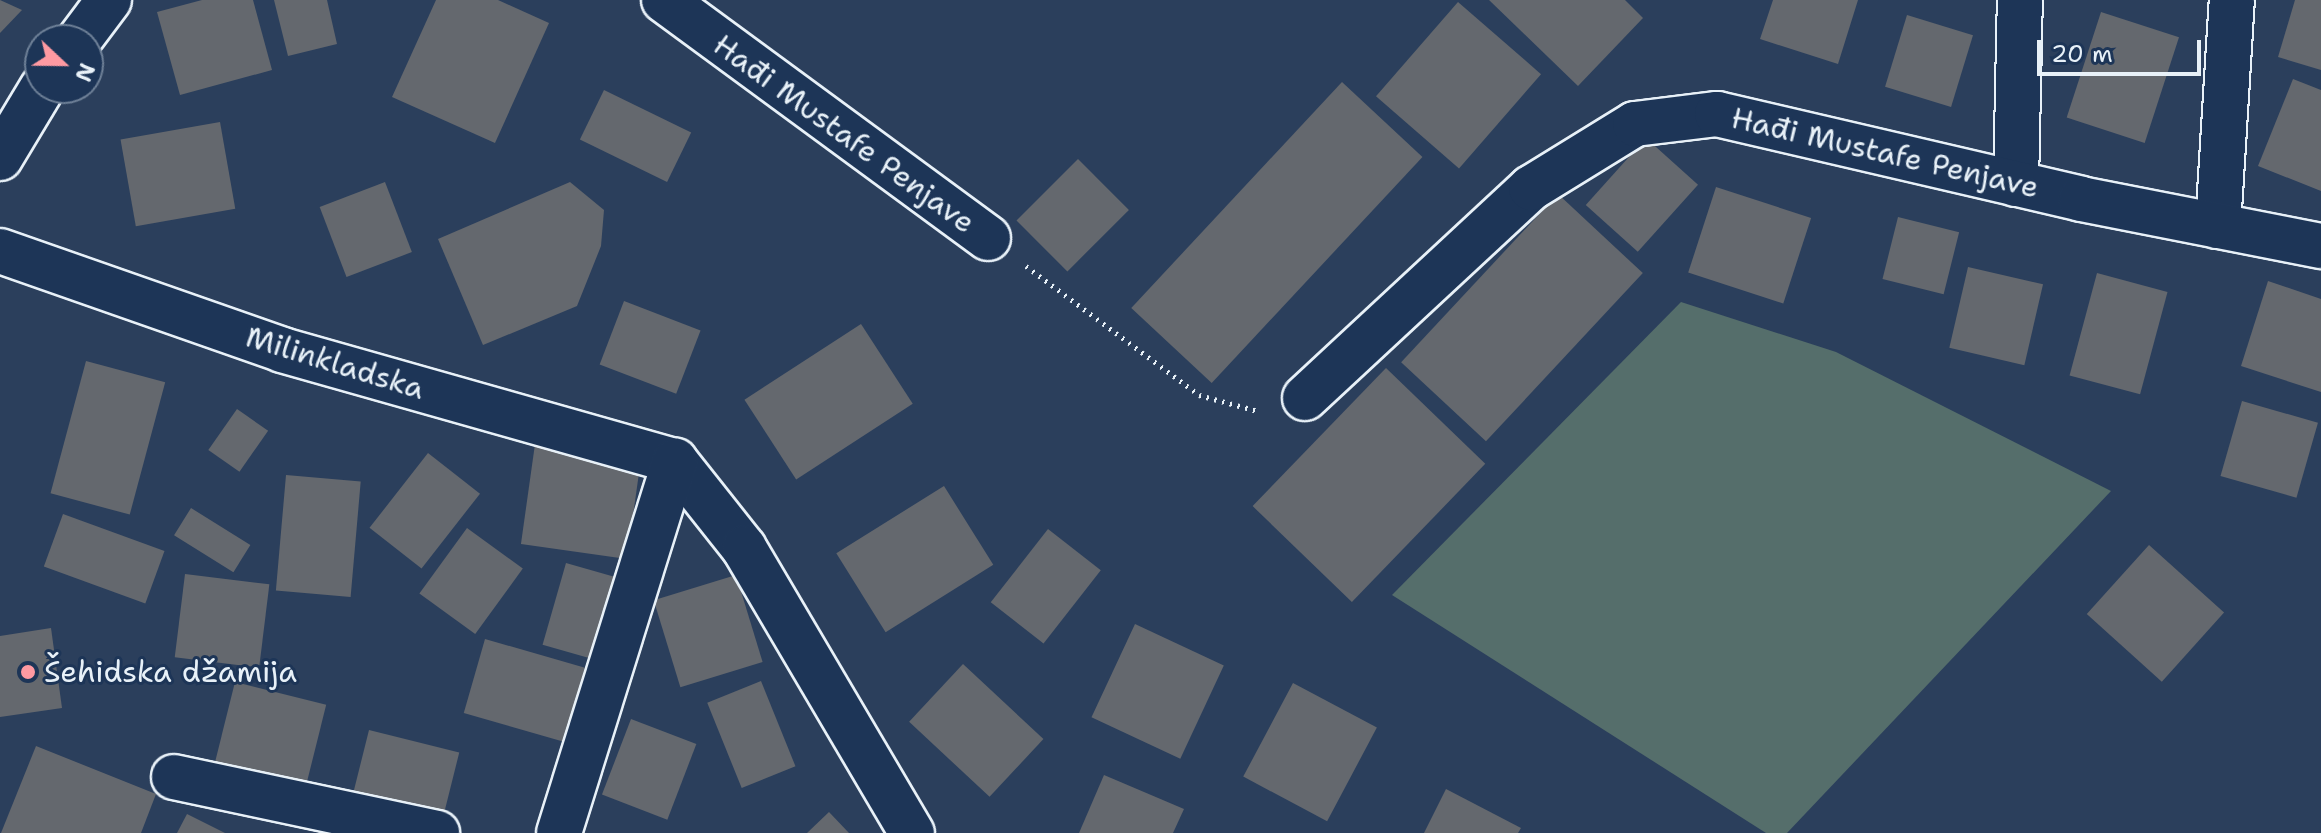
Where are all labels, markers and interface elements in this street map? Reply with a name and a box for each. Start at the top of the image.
north arrow [24,24,104,104]
scale bar [2041,24,2205,74]
street label: Hađi Mustafe Penjave [706,27,982,241]
text: 20 m [2051,38,2113,70]
text: N [68,59,102,86]
street label: Hađi Mustafe Penjave [1728,100,2042,206]
street label: Milinkladska [241,319,429,407]
place label: Šehidska džamija [44,654,297,690]
marker: Šehidska džamija [19,663,37,681]

